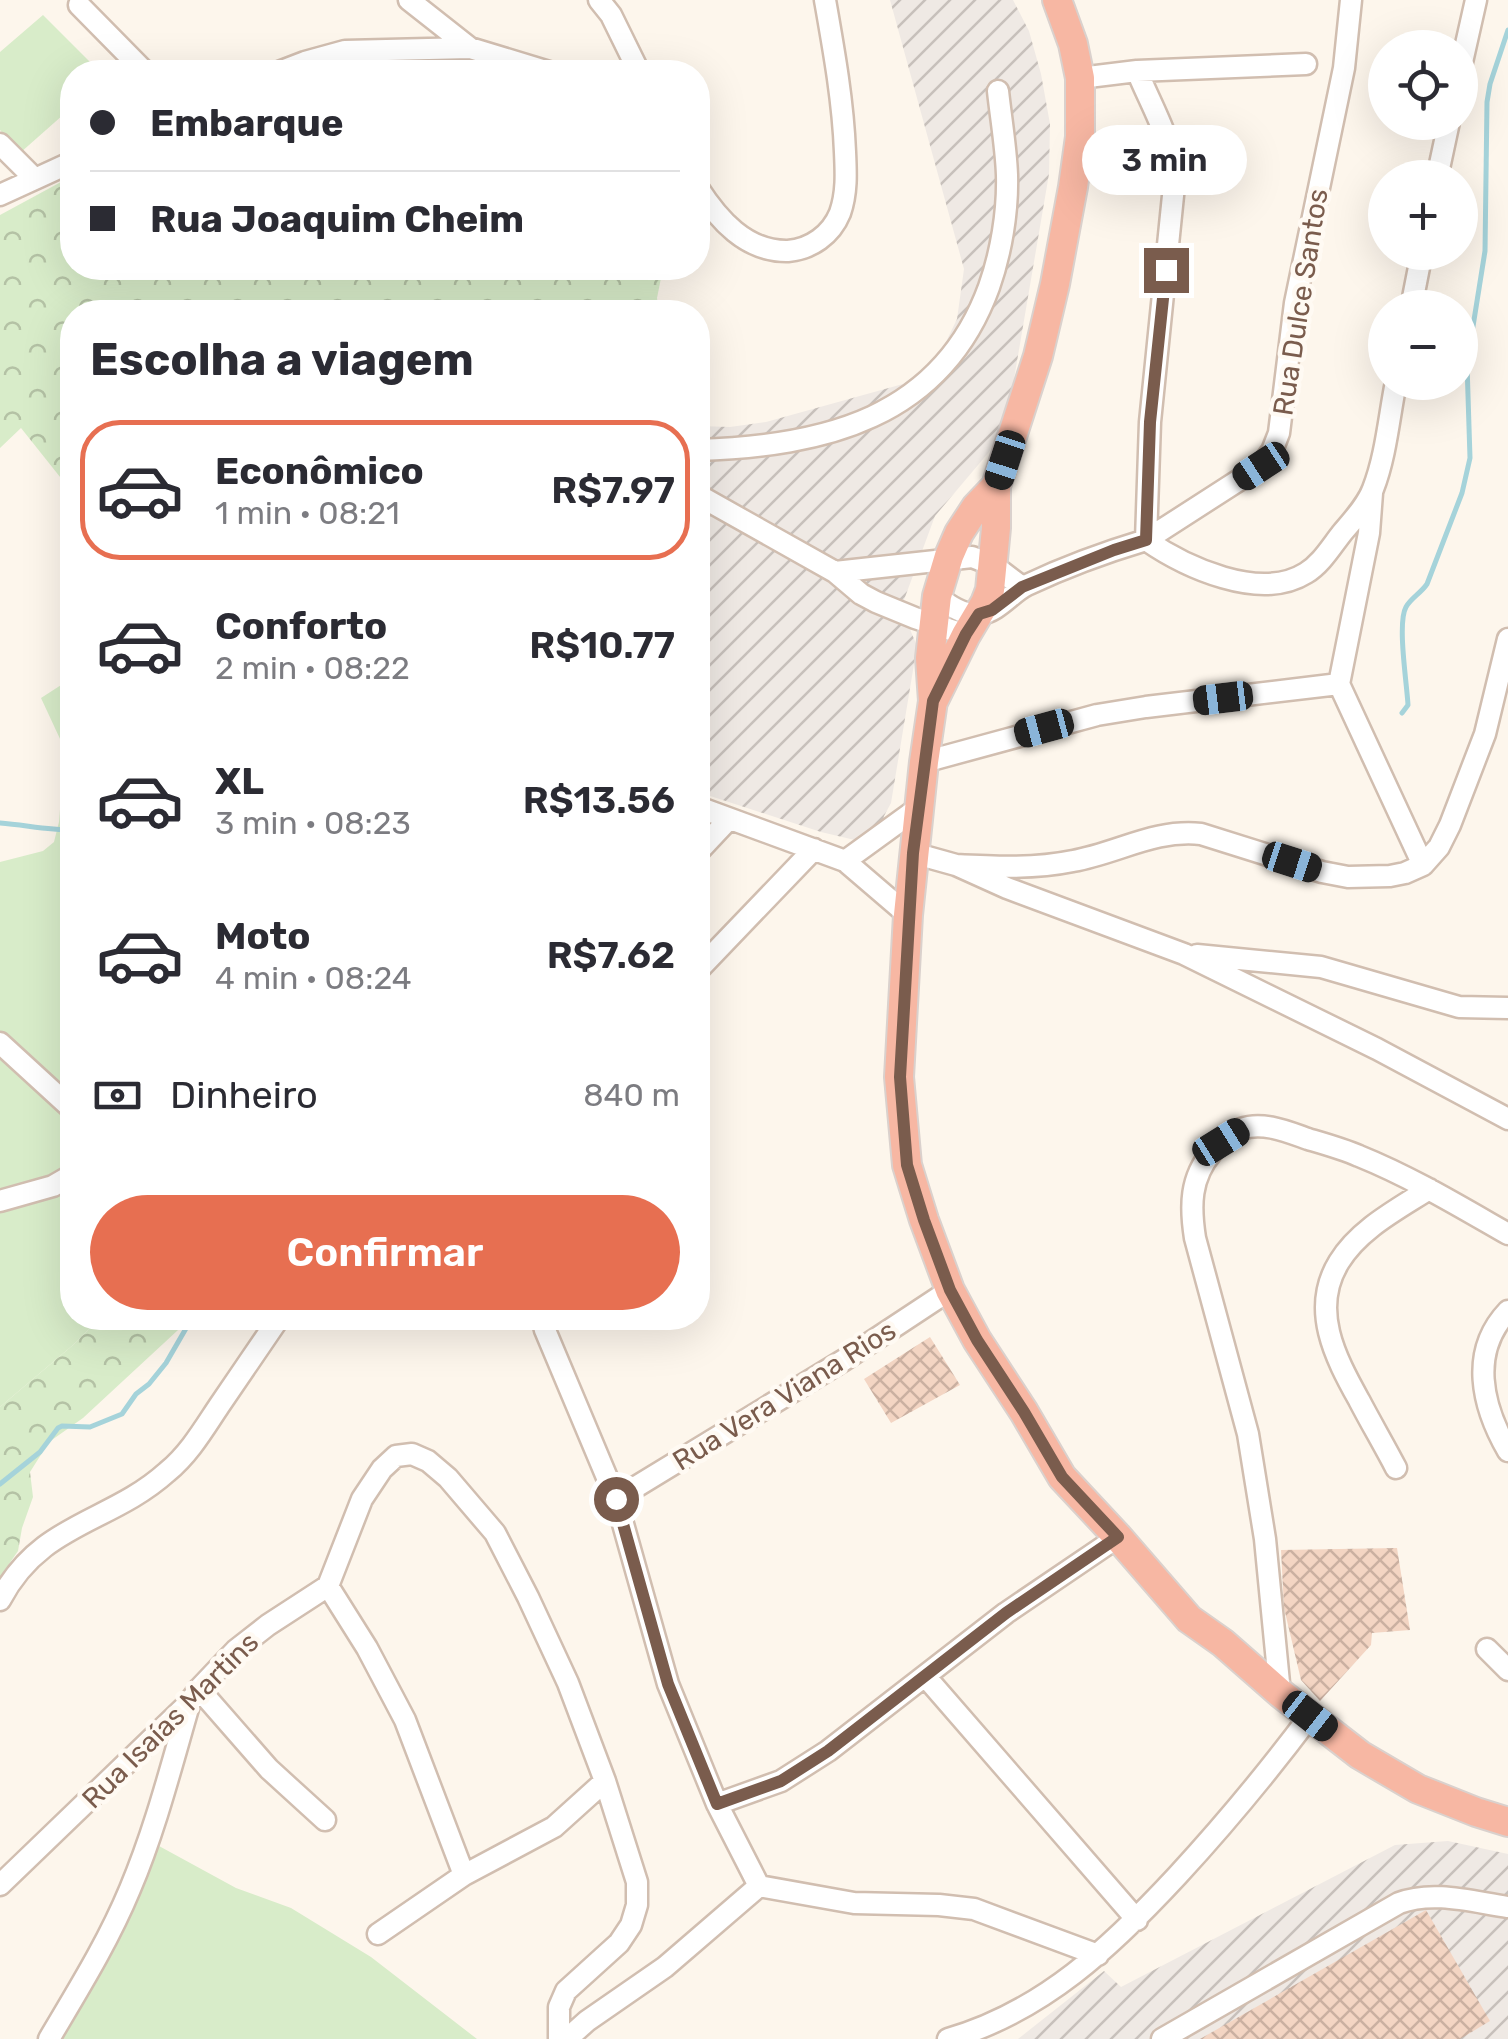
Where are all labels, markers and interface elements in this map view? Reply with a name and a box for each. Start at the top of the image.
map controls [1368,30,1478,400]
button: locate [1368,30,1478,140]
text: Embarque [150,100,343,146]
callout: 3 min [1084,125,1248,195]
text: 3 min [1122,141,1207,179]
button: + [1368,160,1478,270]
street label: Rua Dulce Santos [1266,186,1335,418]
text: Rua Joaquim Cheim [150,196,524,242]
route end [1144,248,1189,293]
button: − [1368,290,1478,400]
text: Escolha a viagem [90,333,474,386]
car [981,427,1029,493]
car [1228,437,1294,495]
icon: car [95,445,185,535]
text: Econômico [215,448,424,494]
text: R$7.97 [551,467,675,513]
text: 1 min · 08:21 [215,494,400,532]
icon: car [95,600,185,690]
text: Conforto [215,603,387,649]
text: R$10.77 [529,622,675,668]
text: 2 min · 08:22 [215,649,410,687]
car [1191,679,1255,717]
car [1011,706,1077,750]
icon: car [95,755,185,845]
text: XL [215,758,264,804]
text: R$13.56 [523,777,675,823]
text: 3 min · 08:23 [215,804,411,842]
car [1259,838,1325,886]
icon: car [95,910,185,1000]
text: Moto [215,913,311,959]
text: R$7.62 [547,932,675,978]
text: 4 min · 08:24 [215,959,412,997]
icon: cash [90,1068,145,1123]
text: Dinheiro [170,1072,318,1118]
text: 840 m [583,1076,680,1114]
car [1188,1113,1254,1171]
button: Confirmar [90,1195,680,1310]
street label: Rua Vera Viana Rios [667,1313,902,1477]
route start [594,1477,639,1522]
street label: Rua Isaías Martins [75,1625,265,1815]
car [1277,1686,1343,1746]

